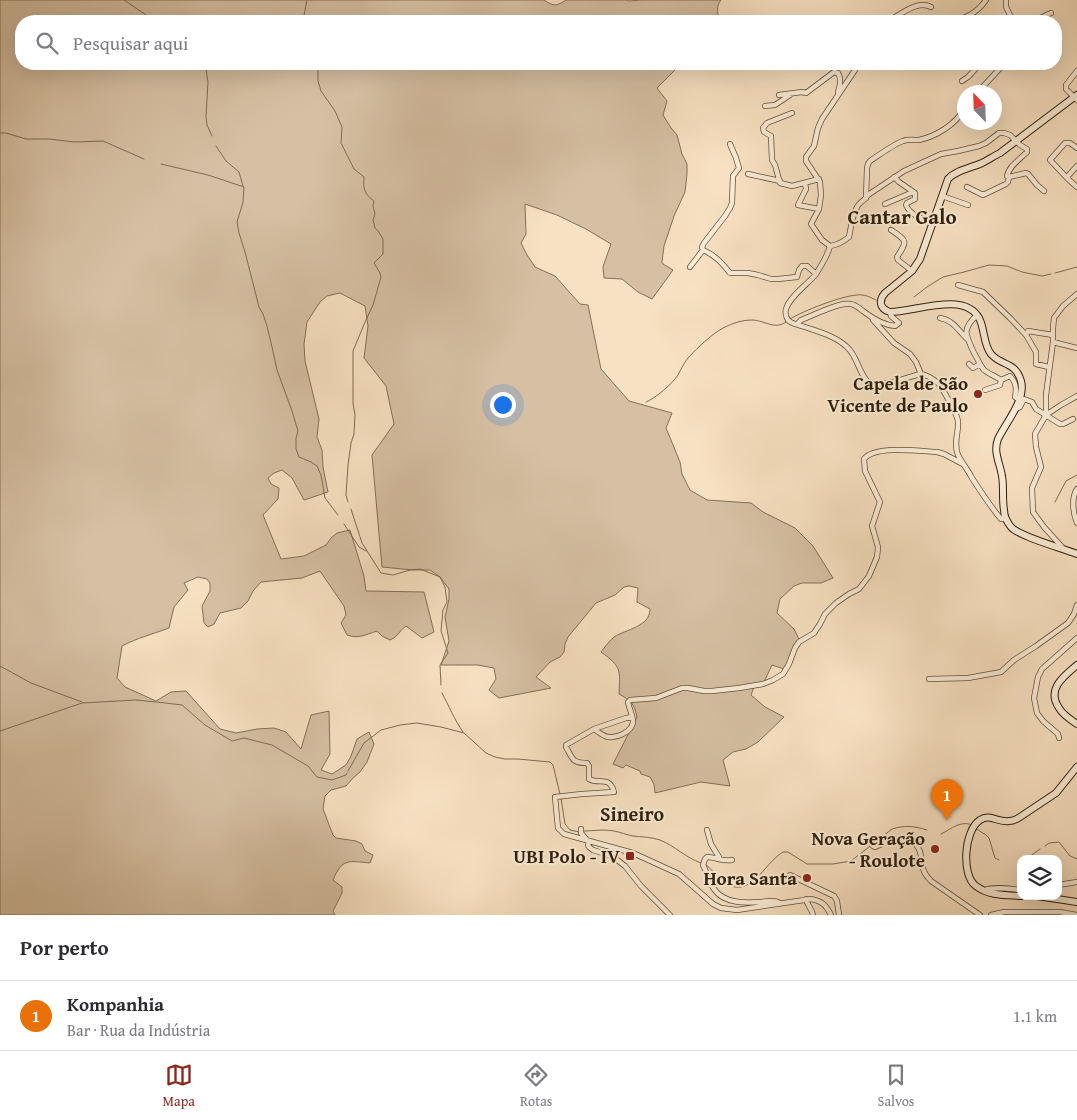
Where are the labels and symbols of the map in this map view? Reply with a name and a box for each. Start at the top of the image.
north arrow [957,85,1002,130]
district label: Cantar Galo [847,201,957,232]
place label: Capela de São Vicente de Paulo [827,369,968,419]
marker: Capela de São Vicente de Paulo [972,388,984,400]
your location [490,392,516,418]
pin: 1 [931,779,963,820]
district label: Sineiro [600,799,664,828]
place label: Nova Geração - Roulote [812,824,925,874]
place label: UBI Polo - IV [513,842,620,870]
marker: Nova Geração - Roulote [929,843,941,855]
marker: UBI Polo - IV [624,850,636,862]
place label: Hora Santa [703,864,797,892]
marker: Hora Santa [801,872,813,884]

